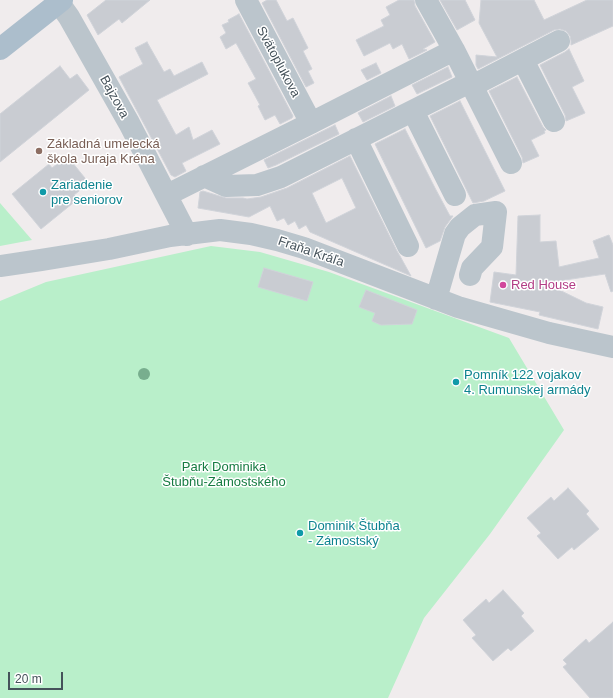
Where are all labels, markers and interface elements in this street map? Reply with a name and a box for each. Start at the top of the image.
street label: Svätoplukova [253,24,303,100]
street label: Bajzova [96,73,132,121]
place label: Základná umelecká škola Juraja Kréna [47,136,160,167]
marker: Základná umelecká škola Juraja Kréna [34,146,44,156]
place label: Zariadenie pre seniorov [51,177,123,208]
marker: Zariadenie pre seniorov [38,187,48,197]
street label: Fraňa Kráľa [276,233,346,271]
place label: Red House [511,277,576,293]
marker: Red House [498,280,508,290]
place label: Pomník 122 vojakov 4. Rumunskej armády [464,367,590,398]
marker: Pomník 122 vojakov 4. Rumunskej armády [451,377,461,387]
park label: Park Dominika Štubňu-Zámostského [162,459,286,490]
place label: Dominik Štubňa - Zámostský [308,518,400,549]
marker: Dominik Štubňa - Zámostský [295,528,305,538]
scale bar [10,664,65,690]
text: 20 m [15,672,42,686]

